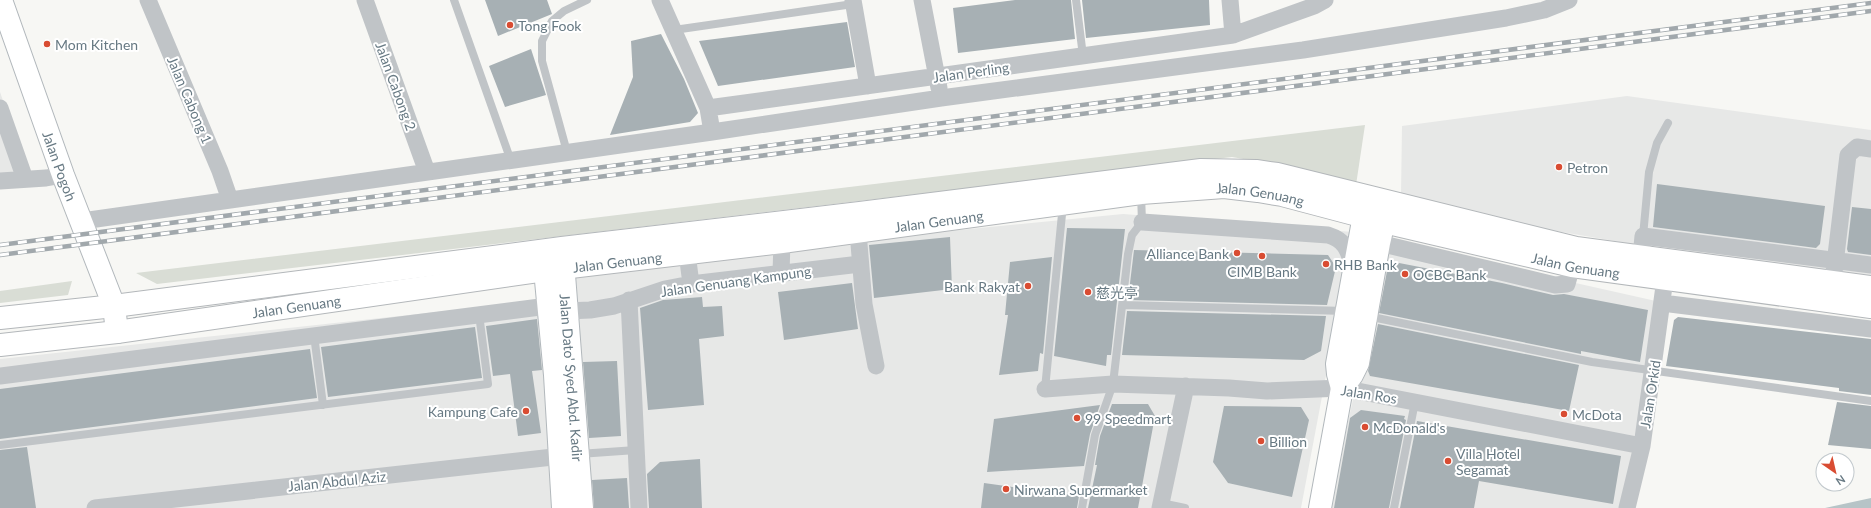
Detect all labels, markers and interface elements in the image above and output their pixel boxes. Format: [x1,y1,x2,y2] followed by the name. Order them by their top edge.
[518,17,582,34] place label: Tong Fook
[505,20,515,30] marker: Tong Fook
[55,36,138,53] place label: Mom Kitchen
[42,39,52,49] marker: Mom Kitchen
[372,39,420,133] street label: Jalan Cabong 2
[164,54,216,146] street label: Jalan Cabong 1
[932,58,1010,86] street label: Jalan Perling
[40,129,81,203] street label: Jalan Pogoh
[1567,159,1608,176] place label: Petron
[1554,162,1564,172] marker: Petron
[1215,178,1306,209] street label: Jalan Genuang
[893,206,984,235] street label: Jalan Genuang
[1146,245,1230,262] place label: Alliance Bank
[572,248,663,275] street label: Jalan Genuang
[1232,248,1242,258] marker: Alliance Bank
[1530,248,1621,281] street label: Jalan Genuang
[1257,251,1267,261] marker: CIMB Bank
[1334,256,1398,273] place label: RHB Bank
[1321,259,1331,269] marker: RHB Bank
[660,262,812,300] street label: Jalan Genuang Kampung
[1227,263,1298,280] place label: CIMB Bank
[1413,266,1487,283] place label: OCBC Bank
[1400,269,1410,279] marker: OCBC Bank
[944,278,1020,295] place label: Bank Rakyat
[1023,281,1033,291] marker: Bank Rakyat
[1096,284,1138,301] place label: 慈光亭
[1083,287,1093,297] marker: 慈光亭
[251,291,342,321] street label: Jalan Genuang
[557,293,587,462] street label: Jalan Dato' Syed Abd. Kadir
[1636,359,1664,429] street label: Jalan Orkid
[1340,381,1398,407] street label: Jalan Ros
[428,403,518,420] place label: Kampung Cafe
[521,406,531,416] marker: Kampung Cafe
[1572,406,1622,423] place label: McDota
[1559,409,1569,419] marker: McDota
[1085,410,1171,427] place label: 99 Speedmart
[1072,413,1082,423] marker: 99 Speedmart
[1373,419,1446,436] place label: McDonald's
[1360,422,1370,432] marker: McDonald's
[1269,433,1307,450] place label: Billion
[1256,436,1266,446] marker: Billion
[1456,445,1520,478] place label: Villa Hotel Segamat
[1815,452,1855,492] north arrow
[1443,456,1453,466] marker: Villa Hotel Segamat
[287,467,387,495] street label: Jalan Abdul Aziz
[1834,473,1848,488] text: N
[1014,481,1148,498] place label: Nirwana Supermarket
[1001,484,1011,494] marker: Nirwana Supermarket

